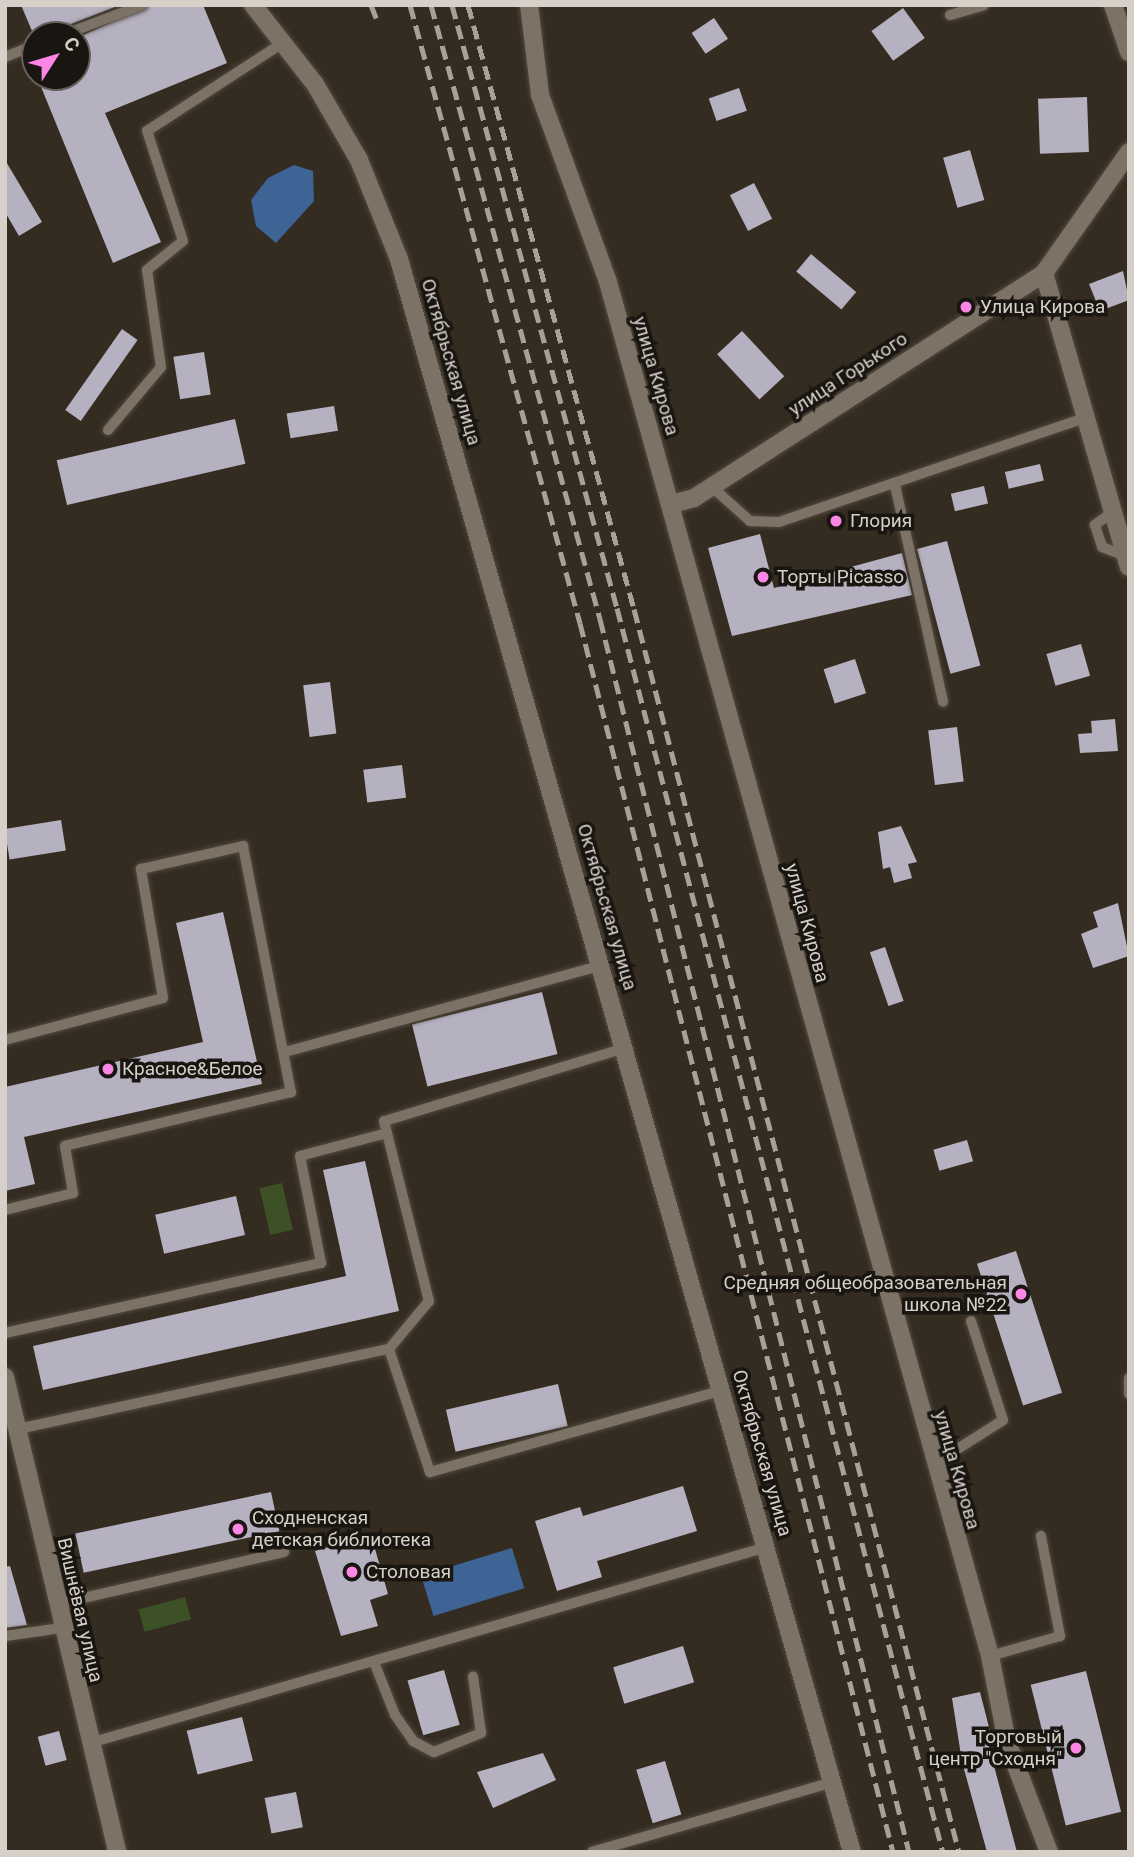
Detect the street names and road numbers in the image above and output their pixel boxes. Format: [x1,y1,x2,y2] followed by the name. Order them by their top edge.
[416,276,486,448] street label: Октябрьская улица
[628,314,684,438] street label: улица Кирова
[784,327,912,421] street label: улица Горького
[572,821,642,993] street label: Октябрьская улица
[780,861,834,985] street label: улица Кирова
[727,1367,797,1539] street label: Октябрьская улица
[929,1408,985,1532] street label: улица Кирова
[52,1535,108,1685] street label: Вишнёвая улица

